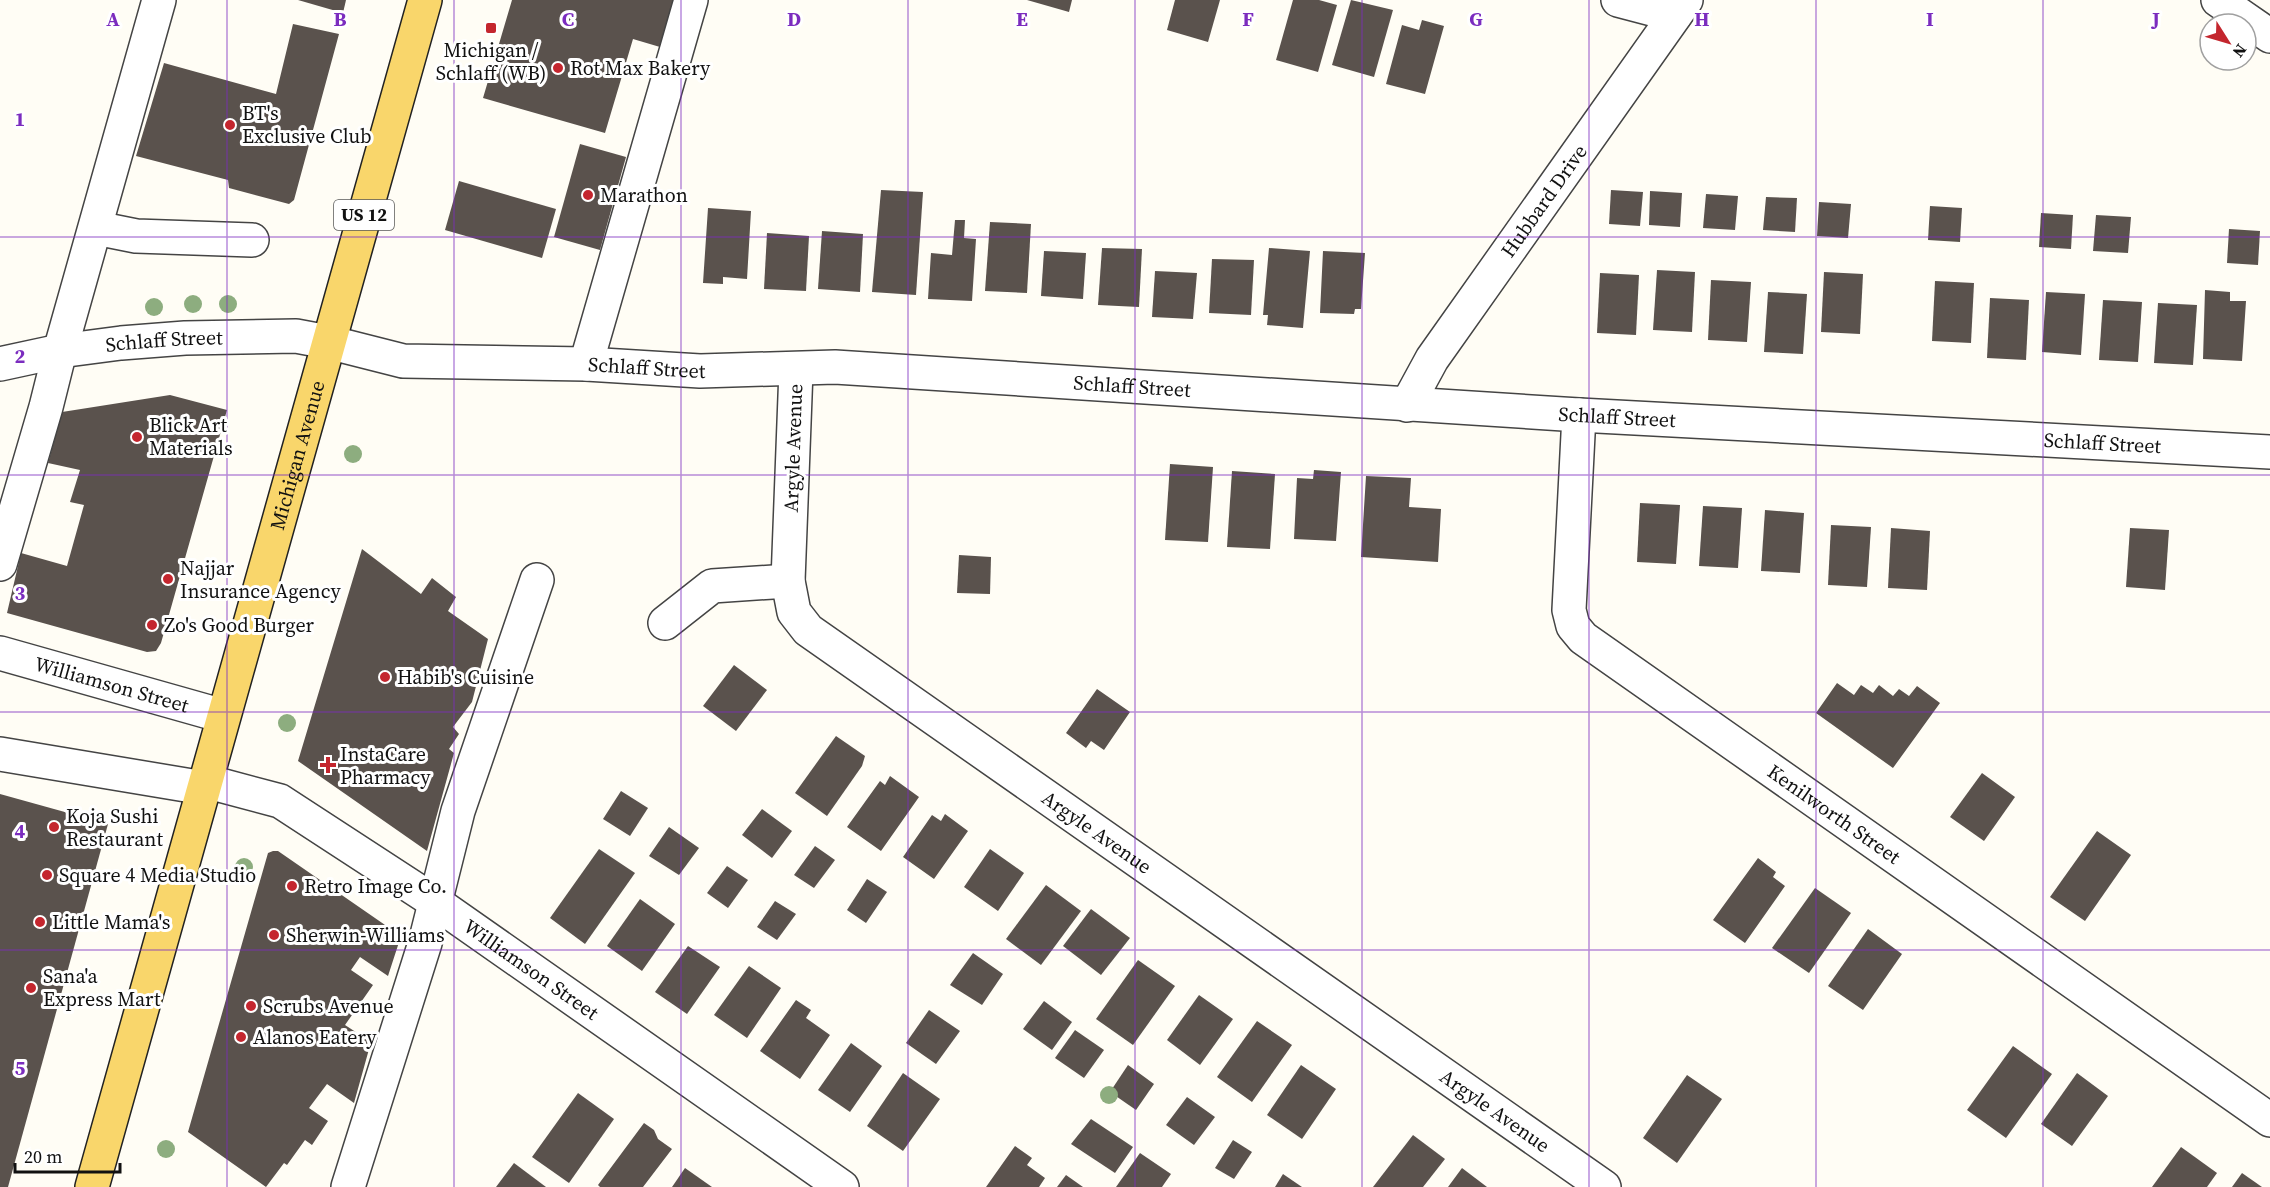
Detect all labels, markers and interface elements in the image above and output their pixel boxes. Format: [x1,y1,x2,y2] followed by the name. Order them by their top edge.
[106,5,120,33] text: A
[333,5,347,33] text: B
[562,5,574,33] text: C
[787,5,801,33] text: D
[1016,5,1028,33] text: E
[1242,5,1254,33] text: F
[1469,5,1483,33] text: G
[1694,5,1710,33] text: H
[1926,5,1934,33] text: I
[2150,5,2160,33] text: J
[2198,12,2258,72] north arrow
[484,21,498,35] marker: Michigan / Schlaff (WB)
[436,36,546,87] place label: Michigan / Schlaff (WB)
[2227,40,2252,63] text: N
[570,54,711,82] place label: Rot Max Bakery
[551,61,565,75] marker: Rot Max Bakery
[242,99,372,150] place label: BT's Exclusive Club
[15,105,25,133] text: 1
[223,118,237,132] marker: BT's Exclusive Club
[1494,139,1594,263] street label: Hubbard Drive
[600,181,688,209] place label: Marathon
[581,188,595,202] marker: Marathon
[334,200,394,230] road number: US 12
[104,323,223,359] street label: Schlaff Street
[15,342,26,370] text: 2
[587,350,706,385] street label: Schlaff Street
[1073,368,1192,404] street label: Schlaff Street
[263,377,332,533] street label: Michigan Avenue
[777,383,809,513] street label: Argyle Avenue
[1558,400,1677,434] street label: Schlaff Street
[149,411,233,462] place label: Blick Art Materials
[2043,426,2162,460] street label: Schlaff Street
[130,430,144,444] marker: Blick Art Materials
[180,554,341,605] place label: Najjar Insurance Agency
[161,572,175,586] marker: Najjar Insurance Agency
[15,579,26,607] text: 3
[164,611,315,639] place label: Zo's Good Burger
[145,618,159,632] marker: Zo's Good Burger
[31,649,192,720] street label: Williamson Street
[397,663,534,691] place label: Habib's Cuisine
[378,670,392,684] marker: Habib's Cuisine
[340,740,431,791] place label: InstaCare Pharmacy
[321,758,335,772] marker: InstaCare Pharmacy
[1762,758,1907,871] street label: Kenilworth Street
[1036,784,1157,880] street label: Argyle Avenue
[66,802,163,853] place label: Koja Sushi Restaurant
[15,817,26,845] text: 4
[47,820,61,834] marker: Koja Sushi Restaurant
[59,861,256,889] place label: Square 4 Media Studio
[40,868,54,882] marker: Square 4 Media Studio
[304,872,447,900] place label: Retro Image Co.
[285,879,299,893] marker: Retro Image Co.
[52,908,170,936] place label: Little Mama's
[458,912,605,1027] street label: Williamson Street
[33,915,47,929] marker: Little Mama's
[286,921,445,949] place label: Sherwin-Williams
[267,928,281,942] marker: Sherwin-Williams
[43,962,161,1013] place label: Sana'a Express Mart
[24,981,38,995] marker: Sana'a Express Mart
[263,992,394,1020] place label: Scrubs Avenue
[244,999,258,1013] marker: Scrubs Avenue
[253,1023,377,1051] place label: Alanos Eatery
[234,1030,248,1044] marker: Alanos Eatery
[15,1054,26,1082] text: 5
[1434,1062,1556,1159] street label: Argyle Avenue
[15,1136,120,1174] scale bar
[24,1144,62,1169] text: 20 m

